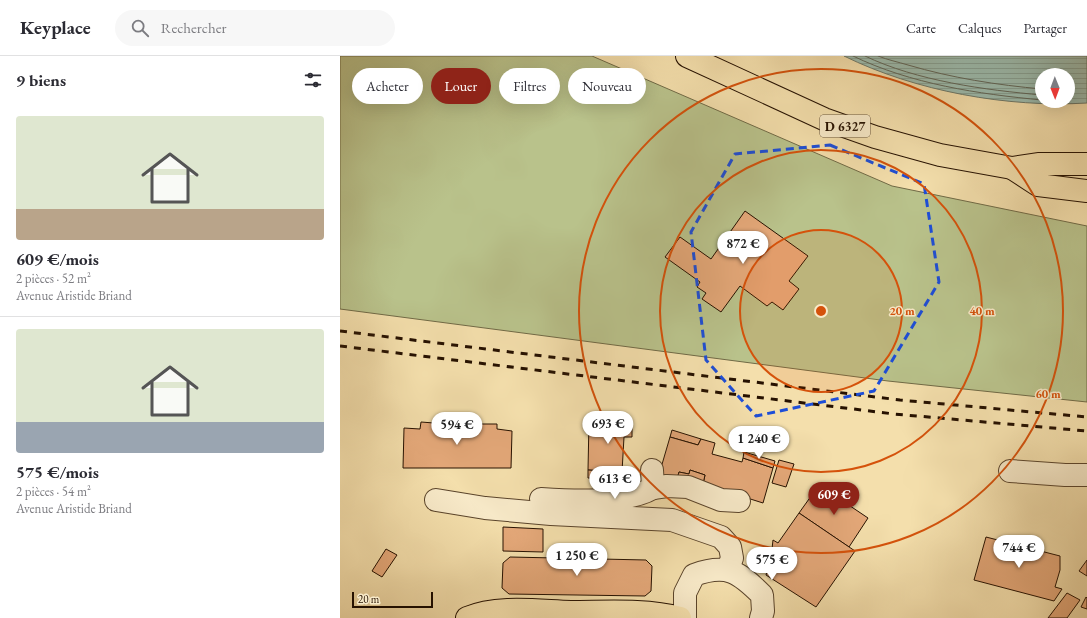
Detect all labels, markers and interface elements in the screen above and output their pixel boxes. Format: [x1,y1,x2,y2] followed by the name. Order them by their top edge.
[115,10,395,46] search box
[20,15,91,40] text: Keyplace
[129,17,151,39] icon: search
[161,18,227,37] text: Rechercher
[906,19,936,37] text: Carte
[958,19,1002,37] text: Calques
[1024,19,1067,37] text: Partager
[352,68,423,104] chip: Acheter
[431,68,491,104] chip: Louer
[499,68,560,104] chip: Filtres
[568,68,646,104] chip: Nouveau
[1035,68,1075,108] north arrow
[1035,68,1075,108] map controls
[16,69,66,91] text: 9 biens
[302,69,324,91] icon: filters
[820,115,870,137] road number: D 6327
[134,142,206,214] icon: home
[715,231,771,265] pin: 872 €
[726,235,760,252] text: 872 €
[16,248,99,270] text: 609 €/mois
[16,270,91,287] text: 2 pièces · 52 m²
[16,287,132,304] text: Avenue Aristide Briand
[889,303,915,319] text: 20 m
[969,303,995,319] text: 40 m
[814,304,828,318] centre of rings
[134,355,206,427] icon: home
[1035,386,1061,402] text: 60 m
[580,411,636,445] pin: 693 €
[429,412,485,446] pin: 594 €
[591,415,625,432] text: 693 €
[440,416,474,433] text: 594 €
[722,426,796,460] pin: 1 240 €
[737,430,781,447] text: 1 240 €
[16,461,99,483] text: 575 €/mois
[587,466,643,500] pin: 613 €
[598,470,632,487] text: 613 €
[806,482,862,516] pin: 609 €
[16,483,91,500] text: 2 pièces · 54 m²
[817,486,851,503] text: 609 €
[16,500,132,517] text: Avenue Aristide Briand
[991,535,1047,569] pin: 744 €
[1002,539,1036,556] text: 744 €
[540,543,614,577] pin: 1 250 €
[555,547,599,564] text: 1 250 €
[744,547,800,581] pin: 575 €
[755,551,789,568] text: 575 €
[352,590,433,609] scale bar
[358,592,379,606] text: 20 m

